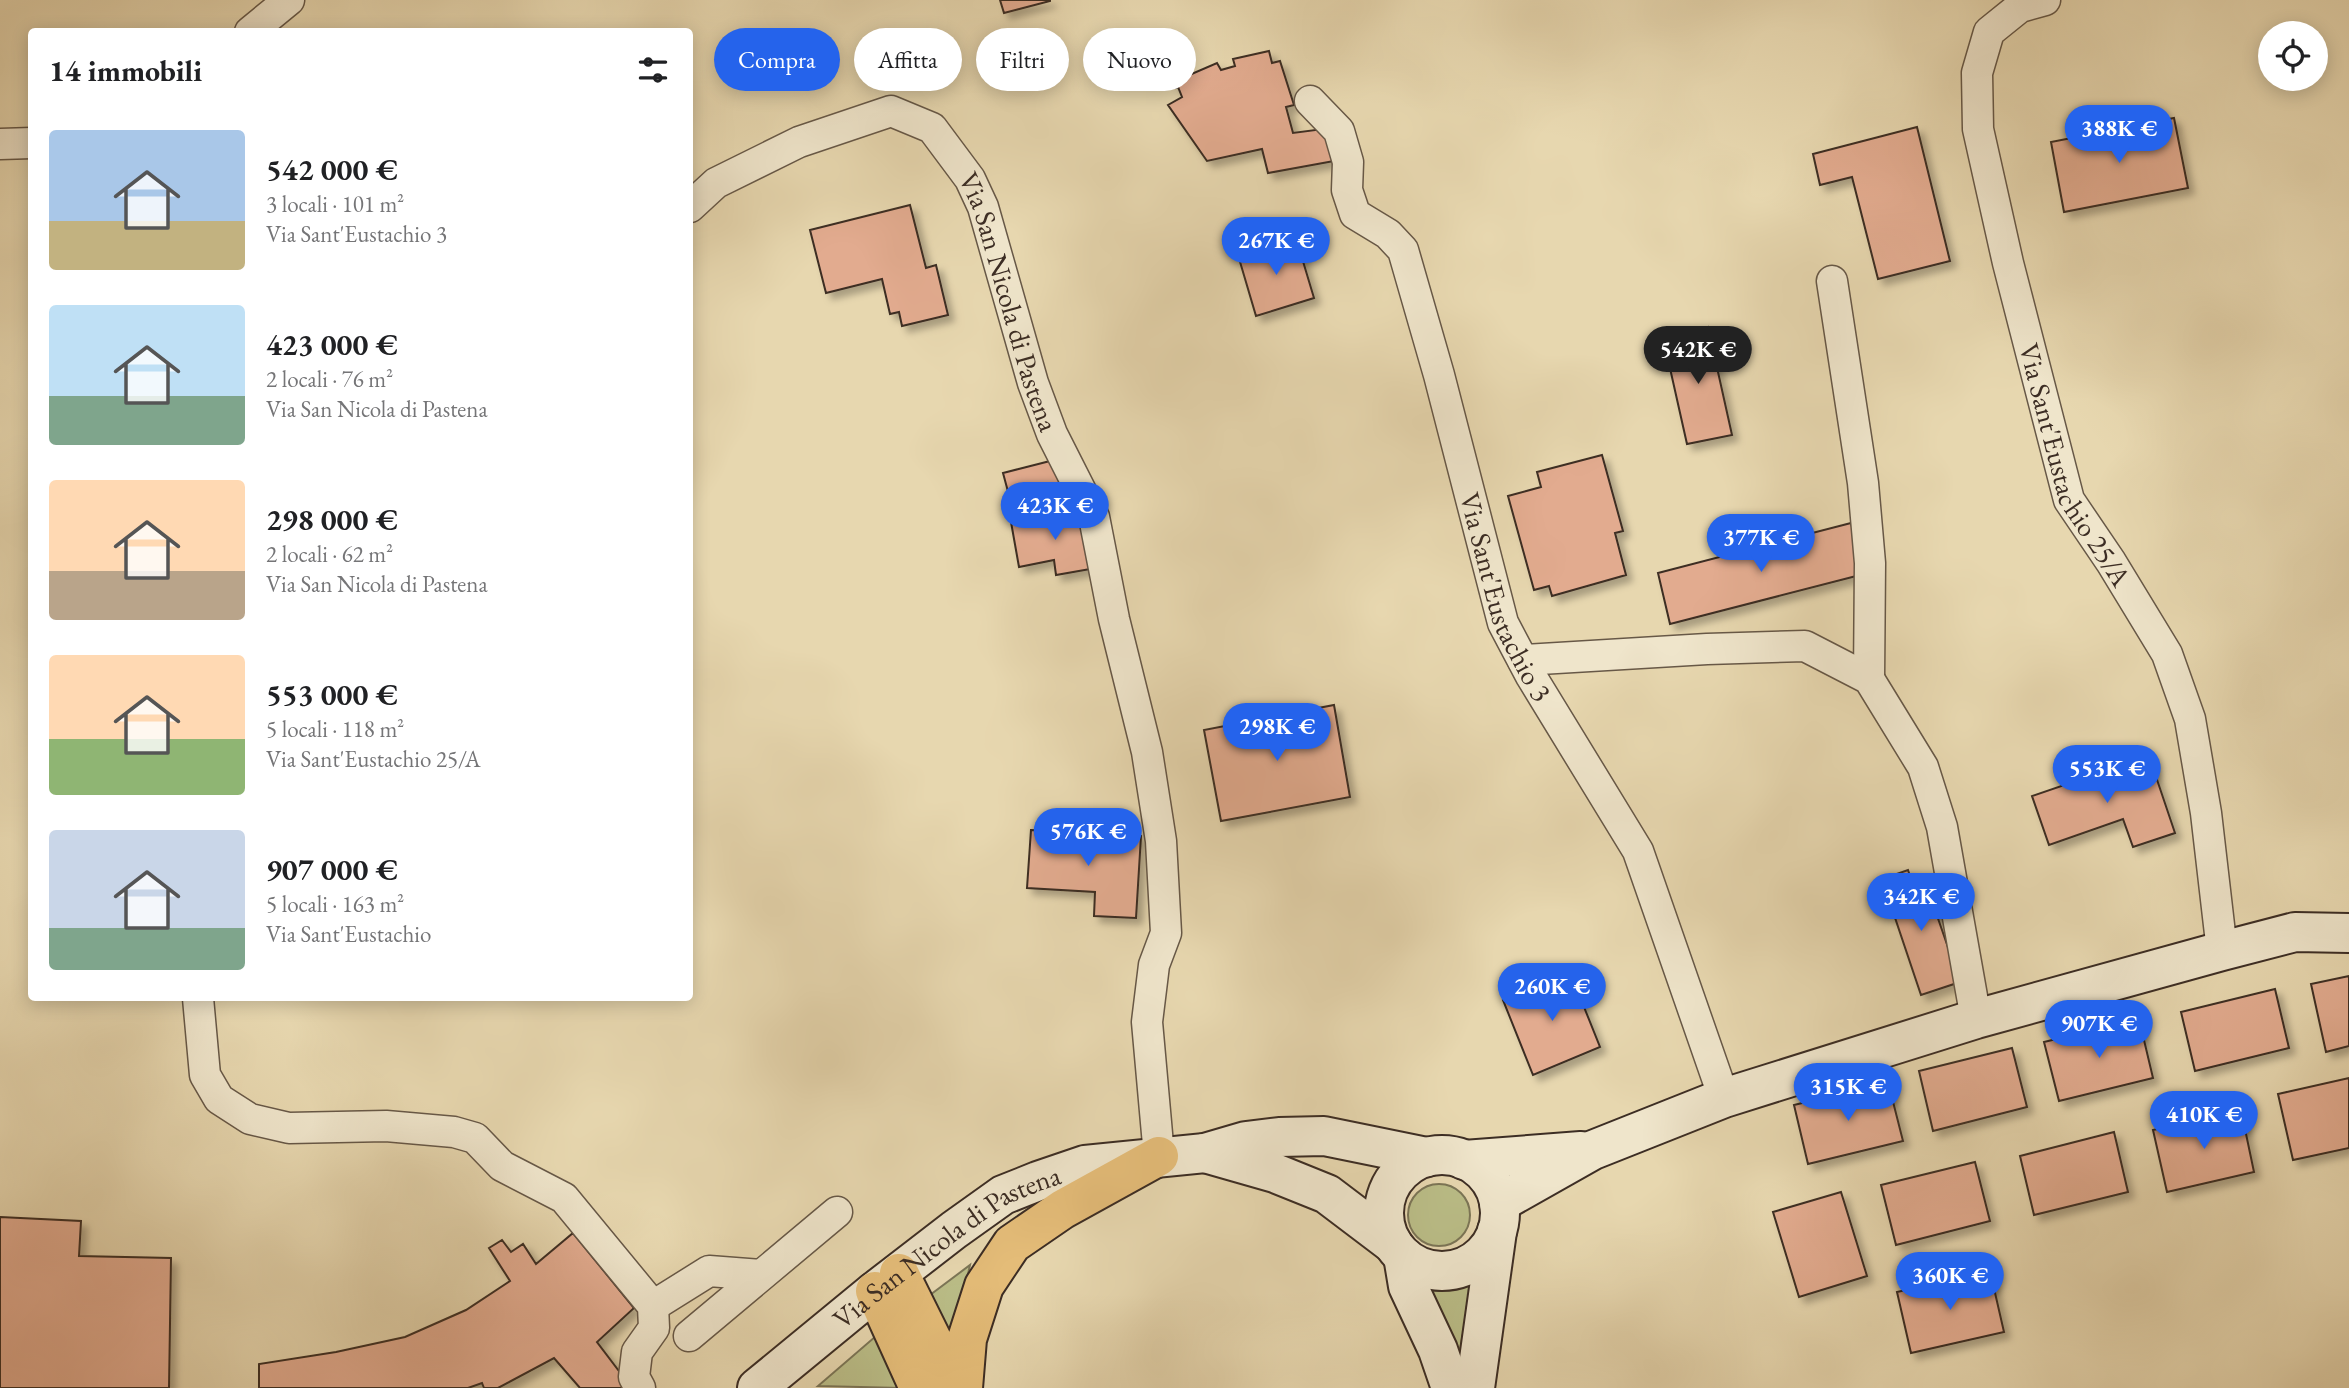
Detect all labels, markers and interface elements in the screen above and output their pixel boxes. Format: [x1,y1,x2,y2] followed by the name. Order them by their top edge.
[2258,21,2328,91] map controls
[2258,21,2328,91] button: locate
[714,28,840,91] chip: Compra
[854,28,962,91] chip: Affitta
[976,28,1069,91] chip: Filtri
[1083,28,1196,91] chip: Nuovo
[49,51,202,90] text: 14 immobili
[634,51,672,89] icon: filters
[2062,106,2176,165] pin: 388K €
[2081,113,2157,143] text: 388K €
[266,150,398,189] text: 542 000 €
[105,158,189,242] icon: home
[951,166,1068,437] street label: Via San Nicola di Pastena
[266,189,404,219] text: 3 locali · 101 m²
[1219,218,1333,277] pin: 267K €
[266,219,447,249] text: Via Sant'Eustachio 3
[1238,225,1314,255] text: 267K €
[266,325,398,364] text: 423 000 €
[1641,326,1755,386] pin: 542K €
[105,333,189,417] icon: home
[1660,334,1736,364] text: 542K €
[2011,339,2140,594] street label: Via Sant'Eustachio 25/A
[266,364,393,394] text: 2 locali · 76 m²
[266,394,488,424] text: Via San Nicola di Pastena
[998,482,1112,542] pin: 423K €
[1452,488,1560,708] street label: Via Sant'Eustachio 3
[1017,490,1093,520] text: 423K €
[266,500,398,539] text: 298 000 €
[105,508,189,592] icon: home
[1704,514,1818,574] pin: 377K €
[1723,522,1799,552] text: 377K €
[266,539,393,569] text: 2 locali · 62 m²
[266,569,488,599] text: Via San Nicola di Pastena
[266,675,398,714] text: 553 000 €
[105,683,189,767] icon: home
[1220,704,1334,763] pin: 298K €
[1239,711,1315,741] text: 298K €
[266,714,404,744] text: 5 locali · 118 m²
[266,744,481,774] text: Via Sant'Eustachio 25/A
[2050,746,2164,805] pin: 553K €
[2069,753,2145,783] text: 553K €
[1031,808,1145,868] pin: 576K €
[1050,816,1126,846] text: 576K €
[266,850,398,889] text: 907 000 €
[105,858,189,942] icon: home
[1864,874,1978,933] pin: 342K €
[1883,881,1959,911] text: 342K €
[266,889,404,919] text: 5 locali · 163 m²
[266,919,431,949] text: Via Sant'Eustachio
[1495,964,1609,1023] pin: 260K €
[1514,971,1590,1001] text: 260K €
[2042,1000,2156,1060] pin: 907K €
[2061,1008,2137,1038] text: 907K €
[1791,1064,1905,1123] pin: 315K €
[1810,1071,1886,1101] text: 315K €
[2147,1092,2261,1151] pin: 410K €
[2166,1099,2242,1129] text: 410K €
[825,1156,1066,1337] street label: Via San Nicola di Pastena
[1893,1252,2007,1312] pin: 360K €
[1912,1260,1988,1290] text: 360K €

